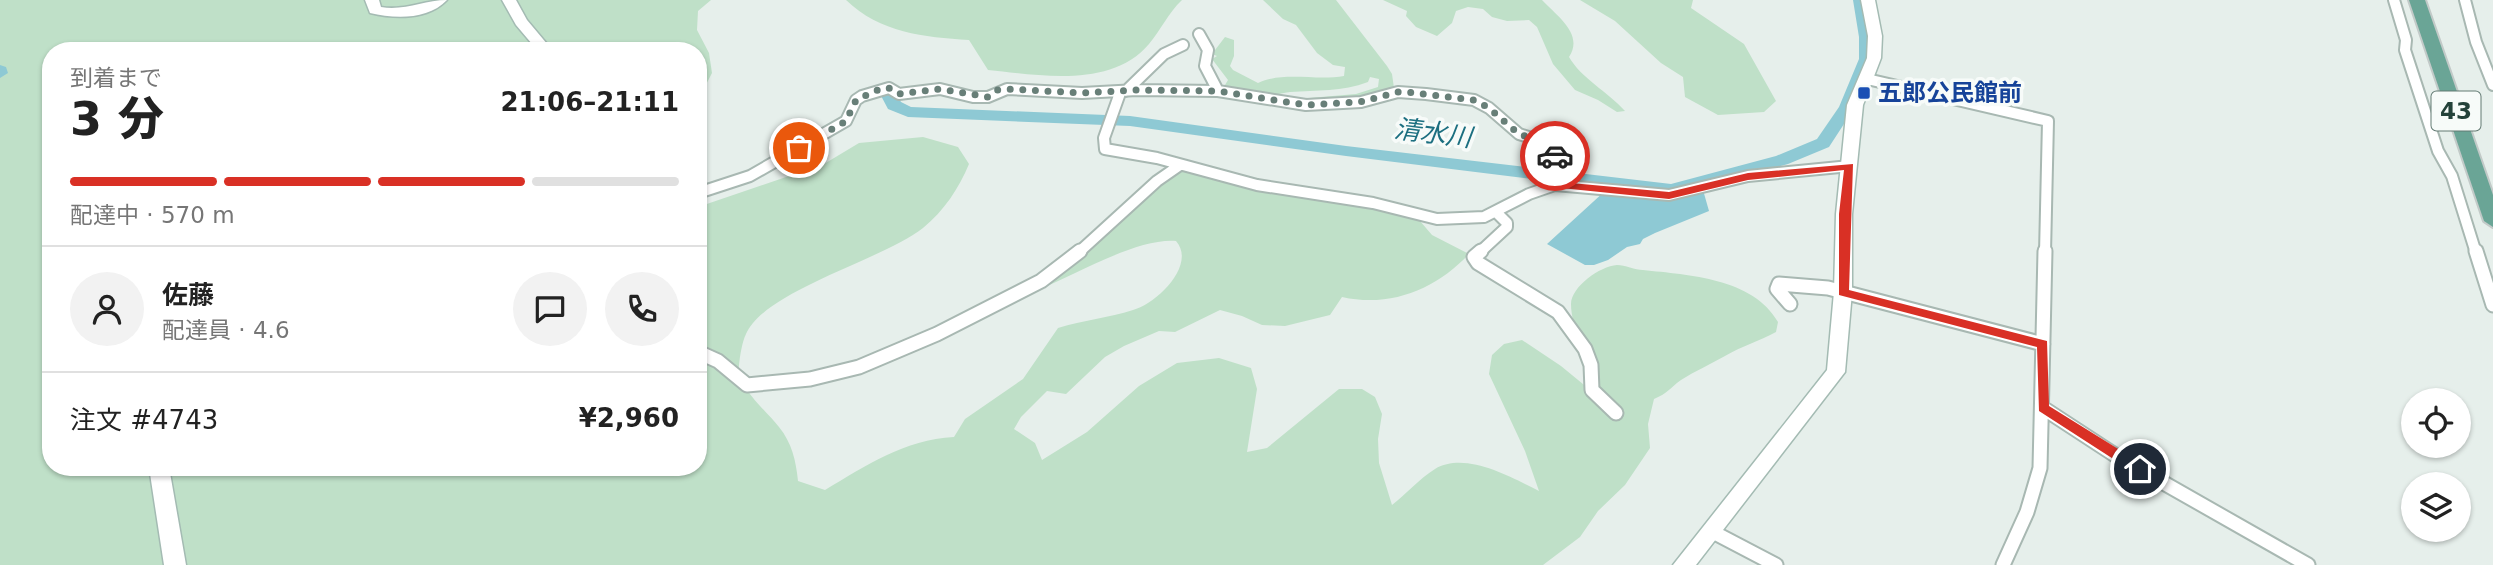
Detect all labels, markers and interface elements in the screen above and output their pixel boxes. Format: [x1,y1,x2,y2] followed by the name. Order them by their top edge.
[70,65,162,91] text: 到着まで
[1878,79,2022,107] place label: 五郎公民館前
[1856,85,1872,101] marker: 五郎公民館前
[500,87,679,117] text: 21:06–21:11
[70,92,164,146] text: 3 分
[2432,92,2480,130] road number: 43
[1392,113,1477,153] water label: 清水川
[769,118,829,178] pin
[1520,121,1590,191] courier
[780,129,818,167] icon: bag
[1536,137,1574,175] icon: car
[70,202,235,228] text: 配達中 · 570 m
[70,272,144,346] button: person
[513,272,587,346] button: chat
[605,272,679,346] button: phone
[162,280,214,310] text: 佐藤
[162,317,290,343] text: 配達員 · 4.6
[2401,388,2471,542] map controls
[2401,388,2471,458] button: locate
[579,403,679,433] text: ¥2,960
[70,405,218,435] text: 注文 #4743
[2110,439,2170,499] pin
[2121,450,2159,488] icon: home
[2401,472,2471,542] button: layers

